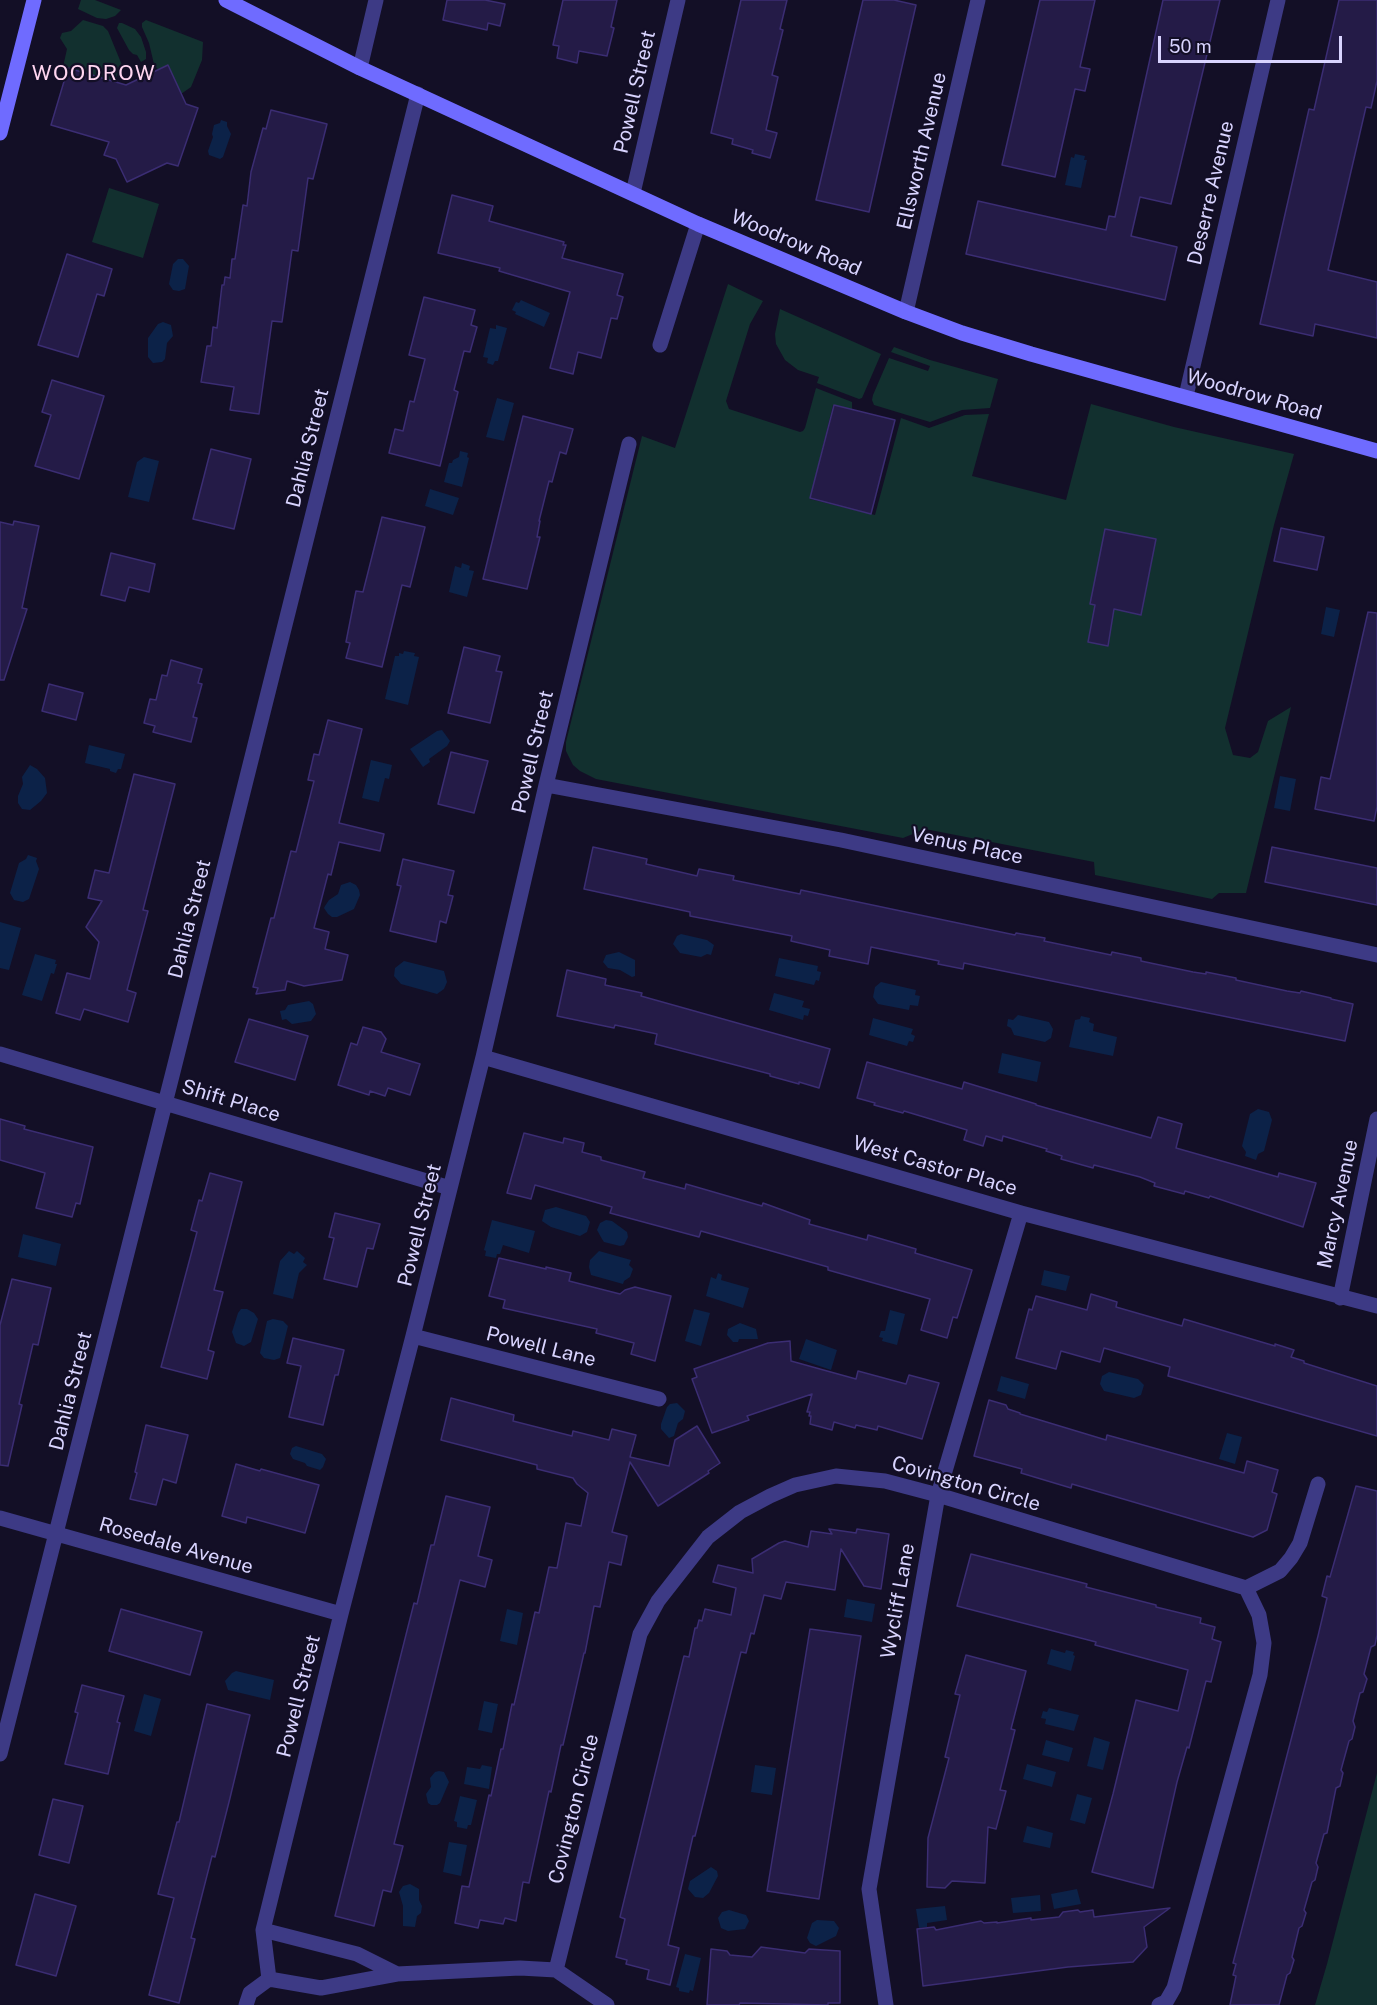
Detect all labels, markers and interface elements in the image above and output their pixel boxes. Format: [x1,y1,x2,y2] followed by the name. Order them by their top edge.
[1161,24,1346,62] scale bar
[609,28,661,156] street label: Powell Street
[1169,36,1212,57] text: 50 m
[32,61,156,87] district label: WOODROW
[892,70,952,232] street label: Ellsworth Avenue
[1183,119,1239,267] street label: Deserre Avenue
[727,205,865,281] street label: Woodrow Road
[1184,364,1324,426] street label: Woodrow Road
[282,386,334,510] street label: Dahlia Street
[507,688,559,816] street label: Powell Street
[909,822,1025,870] street label: Venus Place
[164,857,216,981] street label: Dahlia Street
[179,1075,283,1127] street label: Shift Place
[850,1131,1020,1201] street label: West Castor Place
[1313,1137,1363,1271] street label: Marcy Avenue
[393,1161,447,1289] street label: Powell Street
[484,1322,598,1372] street label: Powell Lane
[45,1329,97,1453] street label: Dahlia Street
[889,1451,1043,1517] street label: Covington Circle
[96,1513,256,1579] street label: Rosedale Avenue
[876,1542,920,1660] street label: Wycliff Lane
[272,1632,326,1760] street label: Powell Street
[544,1732,604,1886] street label: Covington Circle

